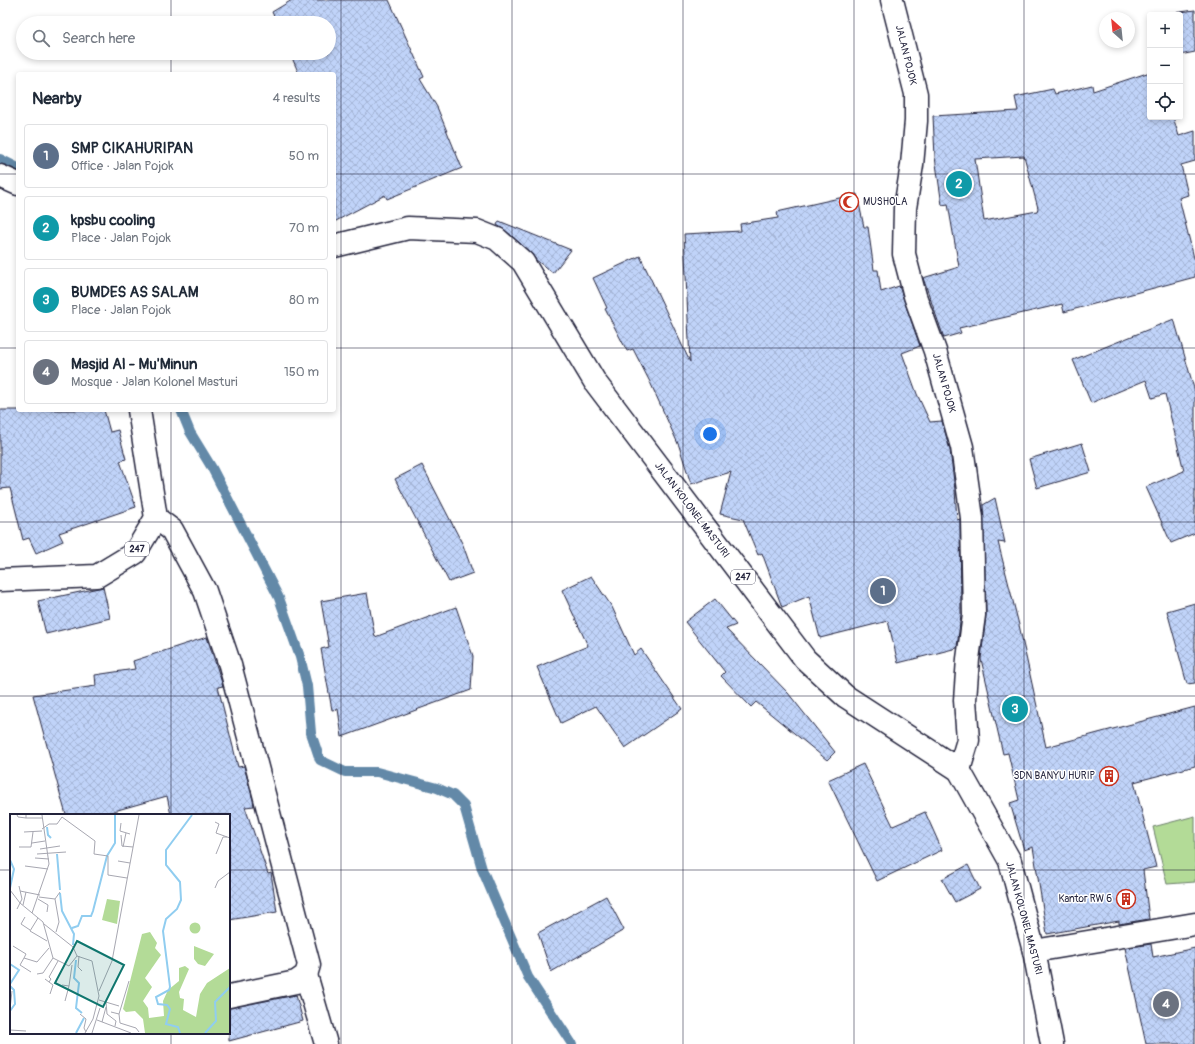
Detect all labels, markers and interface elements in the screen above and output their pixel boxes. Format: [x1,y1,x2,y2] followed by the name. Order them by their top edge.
[1099,12,1135,48] north arrow
[1147,12,1183,120] map controls
[1147,12,1183,48] button: +
[16,16,336,60] search box
[893,24,919,86] street label: JALAN POJOK
[30,27,52,49] icon: search
[62,29,135,48] text: Search here
[1147,48,1183,84] button: −
[1147,84,1183,120] button: locate
[32,88,81,109] text: Nearby
[273,90,320,106] text: 4 results
[71,139,193,158] text: SMP CIKAHURIPAN
[43,148,49,164] text: 1
[289,148,319,164] text: 50 m
[71,158,174,174] text: Office · Jalan Pojok
[946,169,972,199] pin: 2
[838,191,860,213] mosque icon: MUSHOLA
[863,196,908,208] place label: MUSHOLA
[71,211,155,230] text: kpsbu cooling
[42,220,50,236] text: 2
[289,220,319,236] text: 70 m
[71,230,171,246] text: Place · Jalan Pojok
[71,283,199,302] text: BUMDES AS SALAM
[42,292,50,308] text: 3
[289,292,319,308] text: 80 m
[71,302,171,318] text: Place · Jalan Pojok
[930,352,958,414] street label: JALAN POJOK
[71,355,198,374] text: Masjid Al - Mu'Minun
[42,364,50,380] text: 4
[284,364,319,380] text: 150 m
[71,374,238,390] text: Mosque · Jalan Kolonel Masturi
[700,424,720,444] your location
[652,460,732,560] street label: JALAN KOLONEL MASTURI
[125,542,149,556] road number: 247
[731,570,755,584] road number: 247
[870,576,896,606] pin: 1
[1002,694,1028,724] pin: 3
[1098,765,1120,787] building icon: SDN BANYU HURIP
[1013,770,1095,782] place label: SDN BANYU HURIP
[10,814,230,1034] inset map
[1003,860,1045,976] street label: JALAN KOLONEL MASTURI
[1115,888,1137,910] building icon: Kantor RW 6
[1059,893,1112,905] place label: Kantor RW 6
[1153,989,1179,1019] pin: 4

